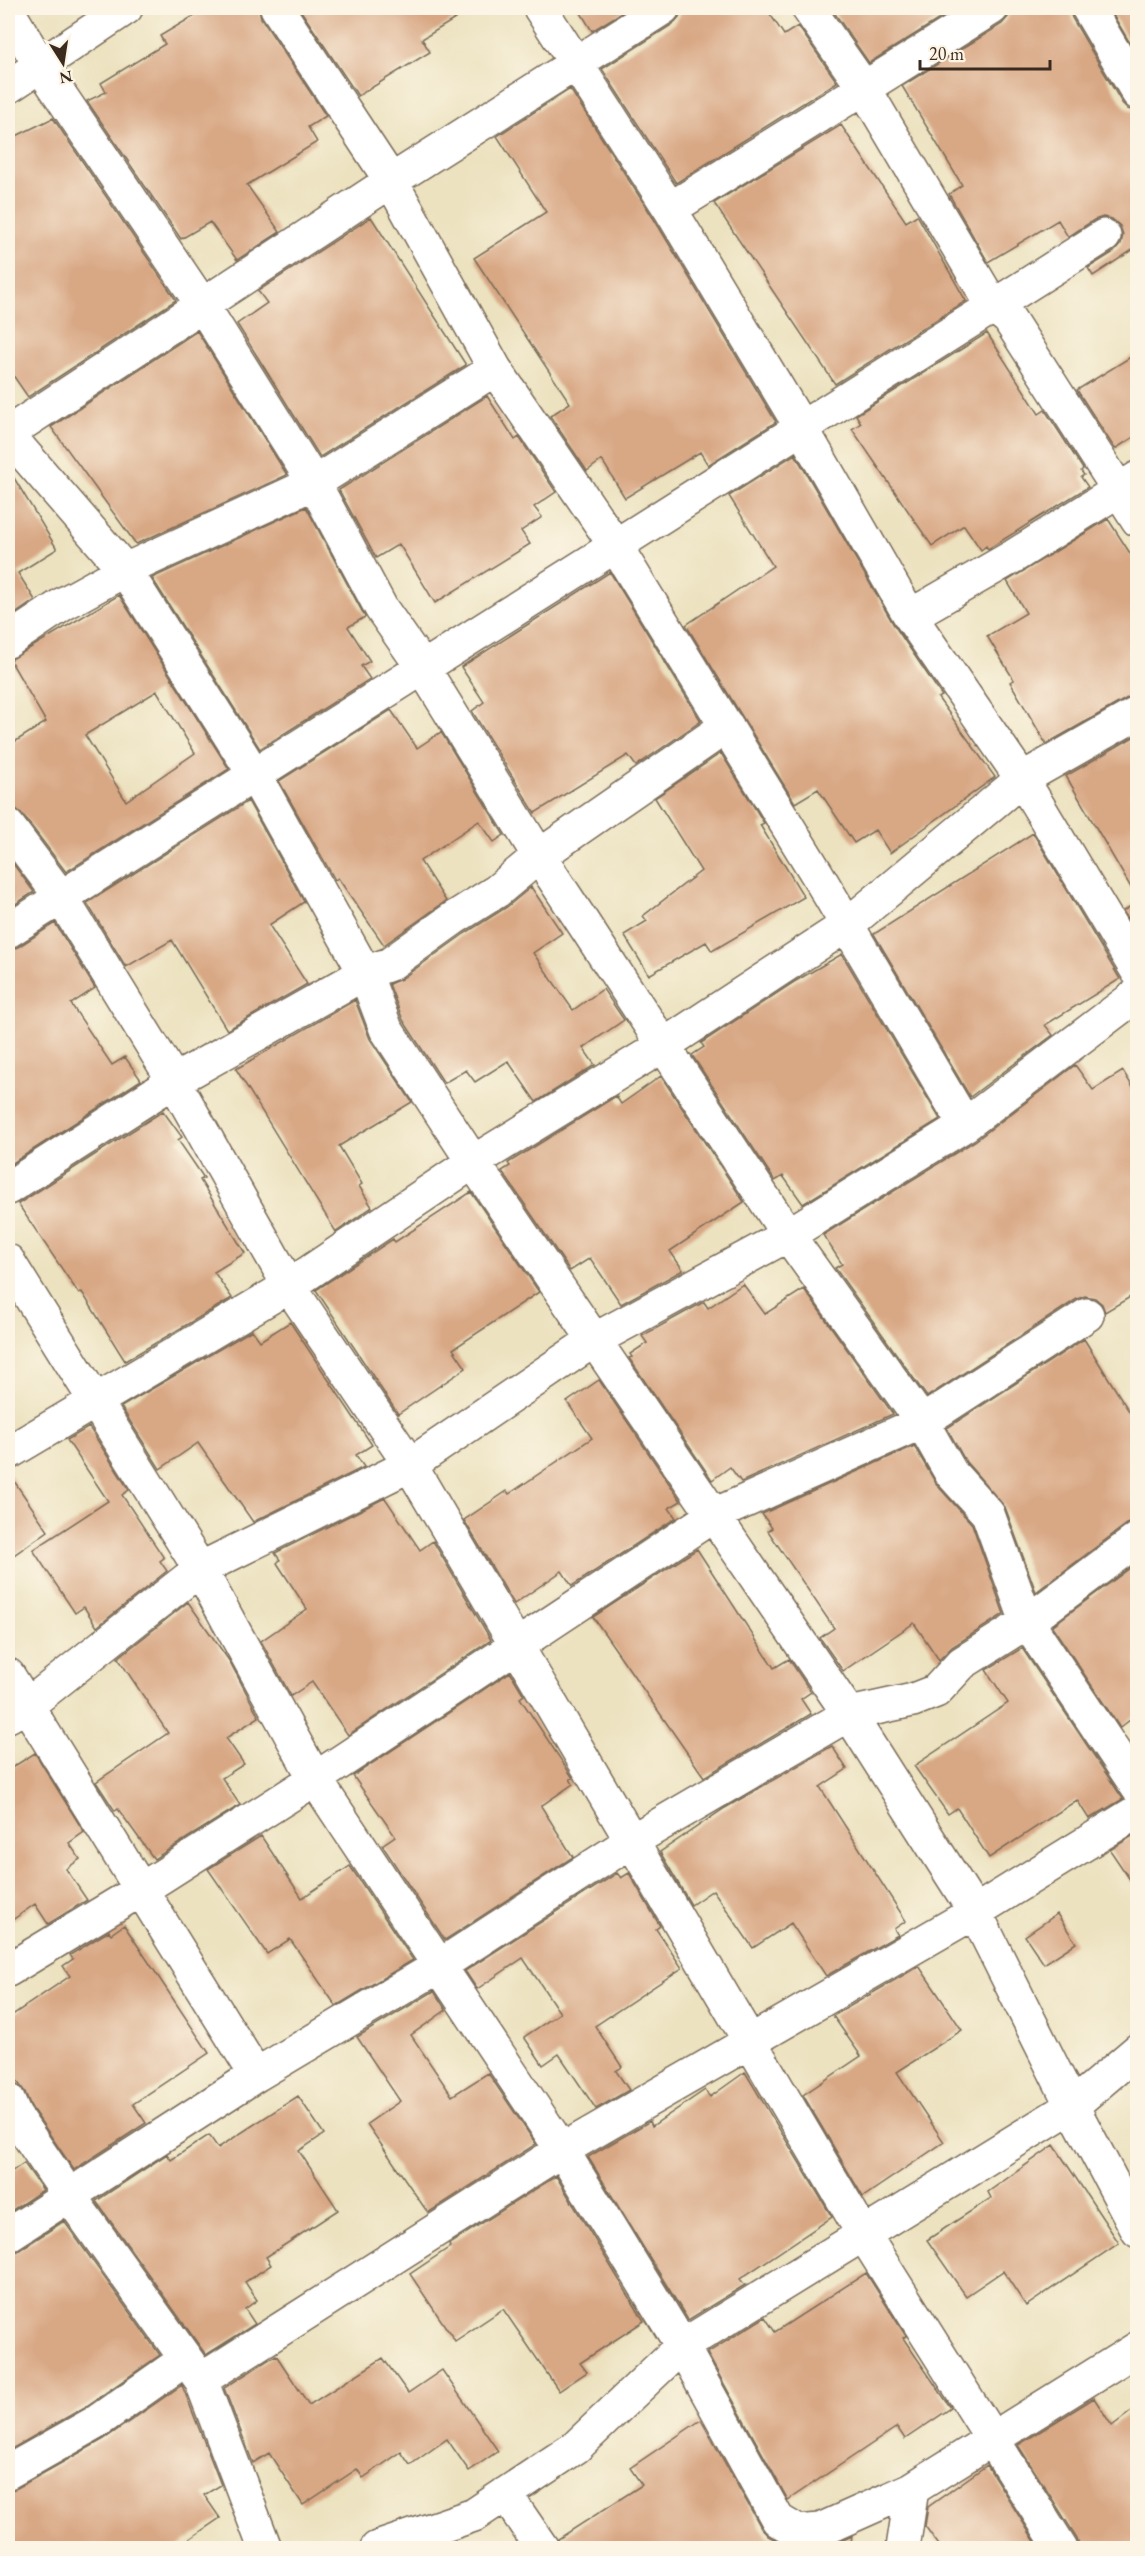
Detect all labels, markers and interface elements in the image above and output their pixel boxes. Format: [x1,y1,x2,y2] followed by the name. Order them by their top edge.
[33,33,93,93] north arrow
[920,33,1050,71] scale bar
[929,42,964,65] text: 20 m
[57,66,75,89] text: N

